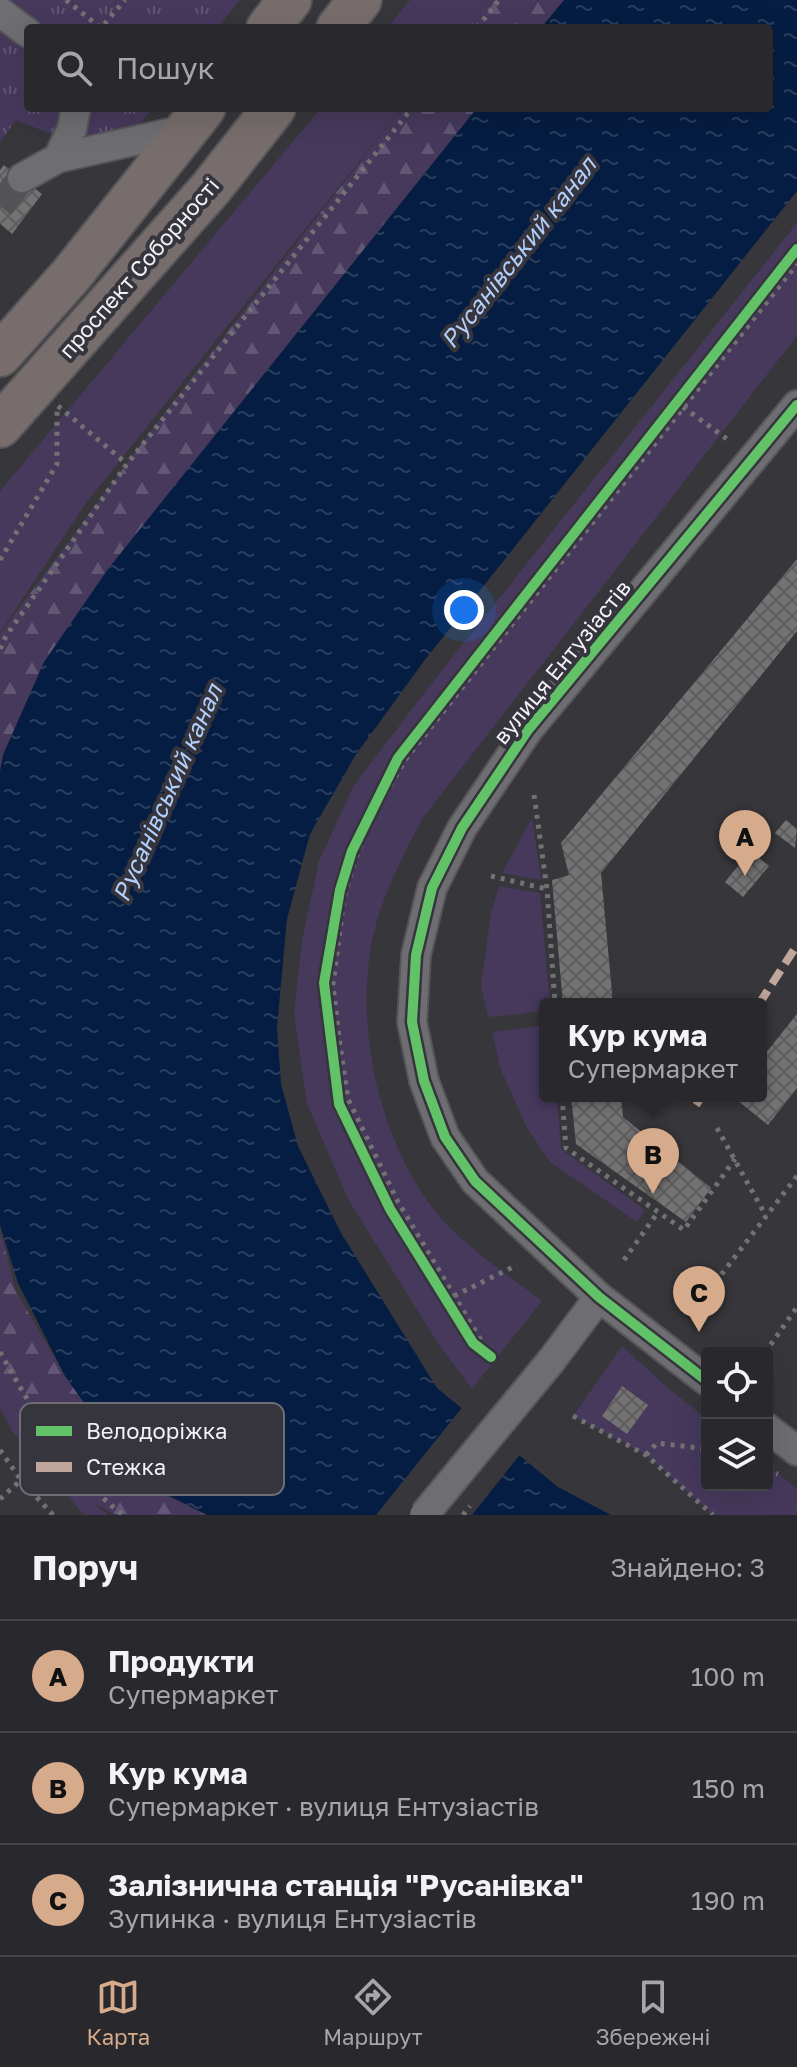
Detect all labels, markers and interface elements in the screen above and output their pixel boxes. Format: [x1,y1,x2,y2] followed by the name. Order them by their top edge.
[24,24,773,112] search box
[52,46,96,90] icon: search
[116,50,215,86] text: Пошук
[434,149,603,354] water label: Русанівський канал
[53,172,224,363] street label: проспект Соборності
[487,574,636,749] street label: вулиця Ентузіастів
[444,590,484,630] your location
[106,678,229,906] water label: Русанівський канал
[719,810,771,876] pin: A
[539,998,767,1102] popup
[568,1017,708,1053] text: Кур кума
[568,1053,738,1084] text: Супермаркет
[627,1128,679,1194] pin: B
[673,1266,725,1332] pin: C
[701,1347,773,1491] map controls
[701,1347,773,1419] button: locate
[20,1403,284,1495] legend
[86,1417,228,1444] text: Велодоріжка
[701,1419,773,1491] button: layers
[86,1453,166,1480] text: Стежка
[32,1547,138,1587] text: Поруч
[610,1552,765,1583] text: Знайдено: 3
[108,1643,254,1679] text: Продукти
[49,1661,67,1692] text: A
[691,1661,765,1692] text: 100 m
[108,1679,278,1710] text: Супермаркет
[108,1755,248,1791] text: Кур кума
[49,1773,67,1804] text: B
[692,1773,765,1804] text: 150 m
[108,1791,539,1822] text: Супермаркет · вулиця Ентузіастів
[108,1867,584,1903] text: Залізнична станція "Русанівка"
[49,1885,67,1916] text: C
[691,1885,765,1916] text: 190 m
[108,1903,476,1934] text: Зупинка · вулиця Ентузіастів
[86,1975,150,2050] tab: Карта
[323,1975,423,2050] tab: Маршрут
[595,1975,711,2050] tab: Збережені

